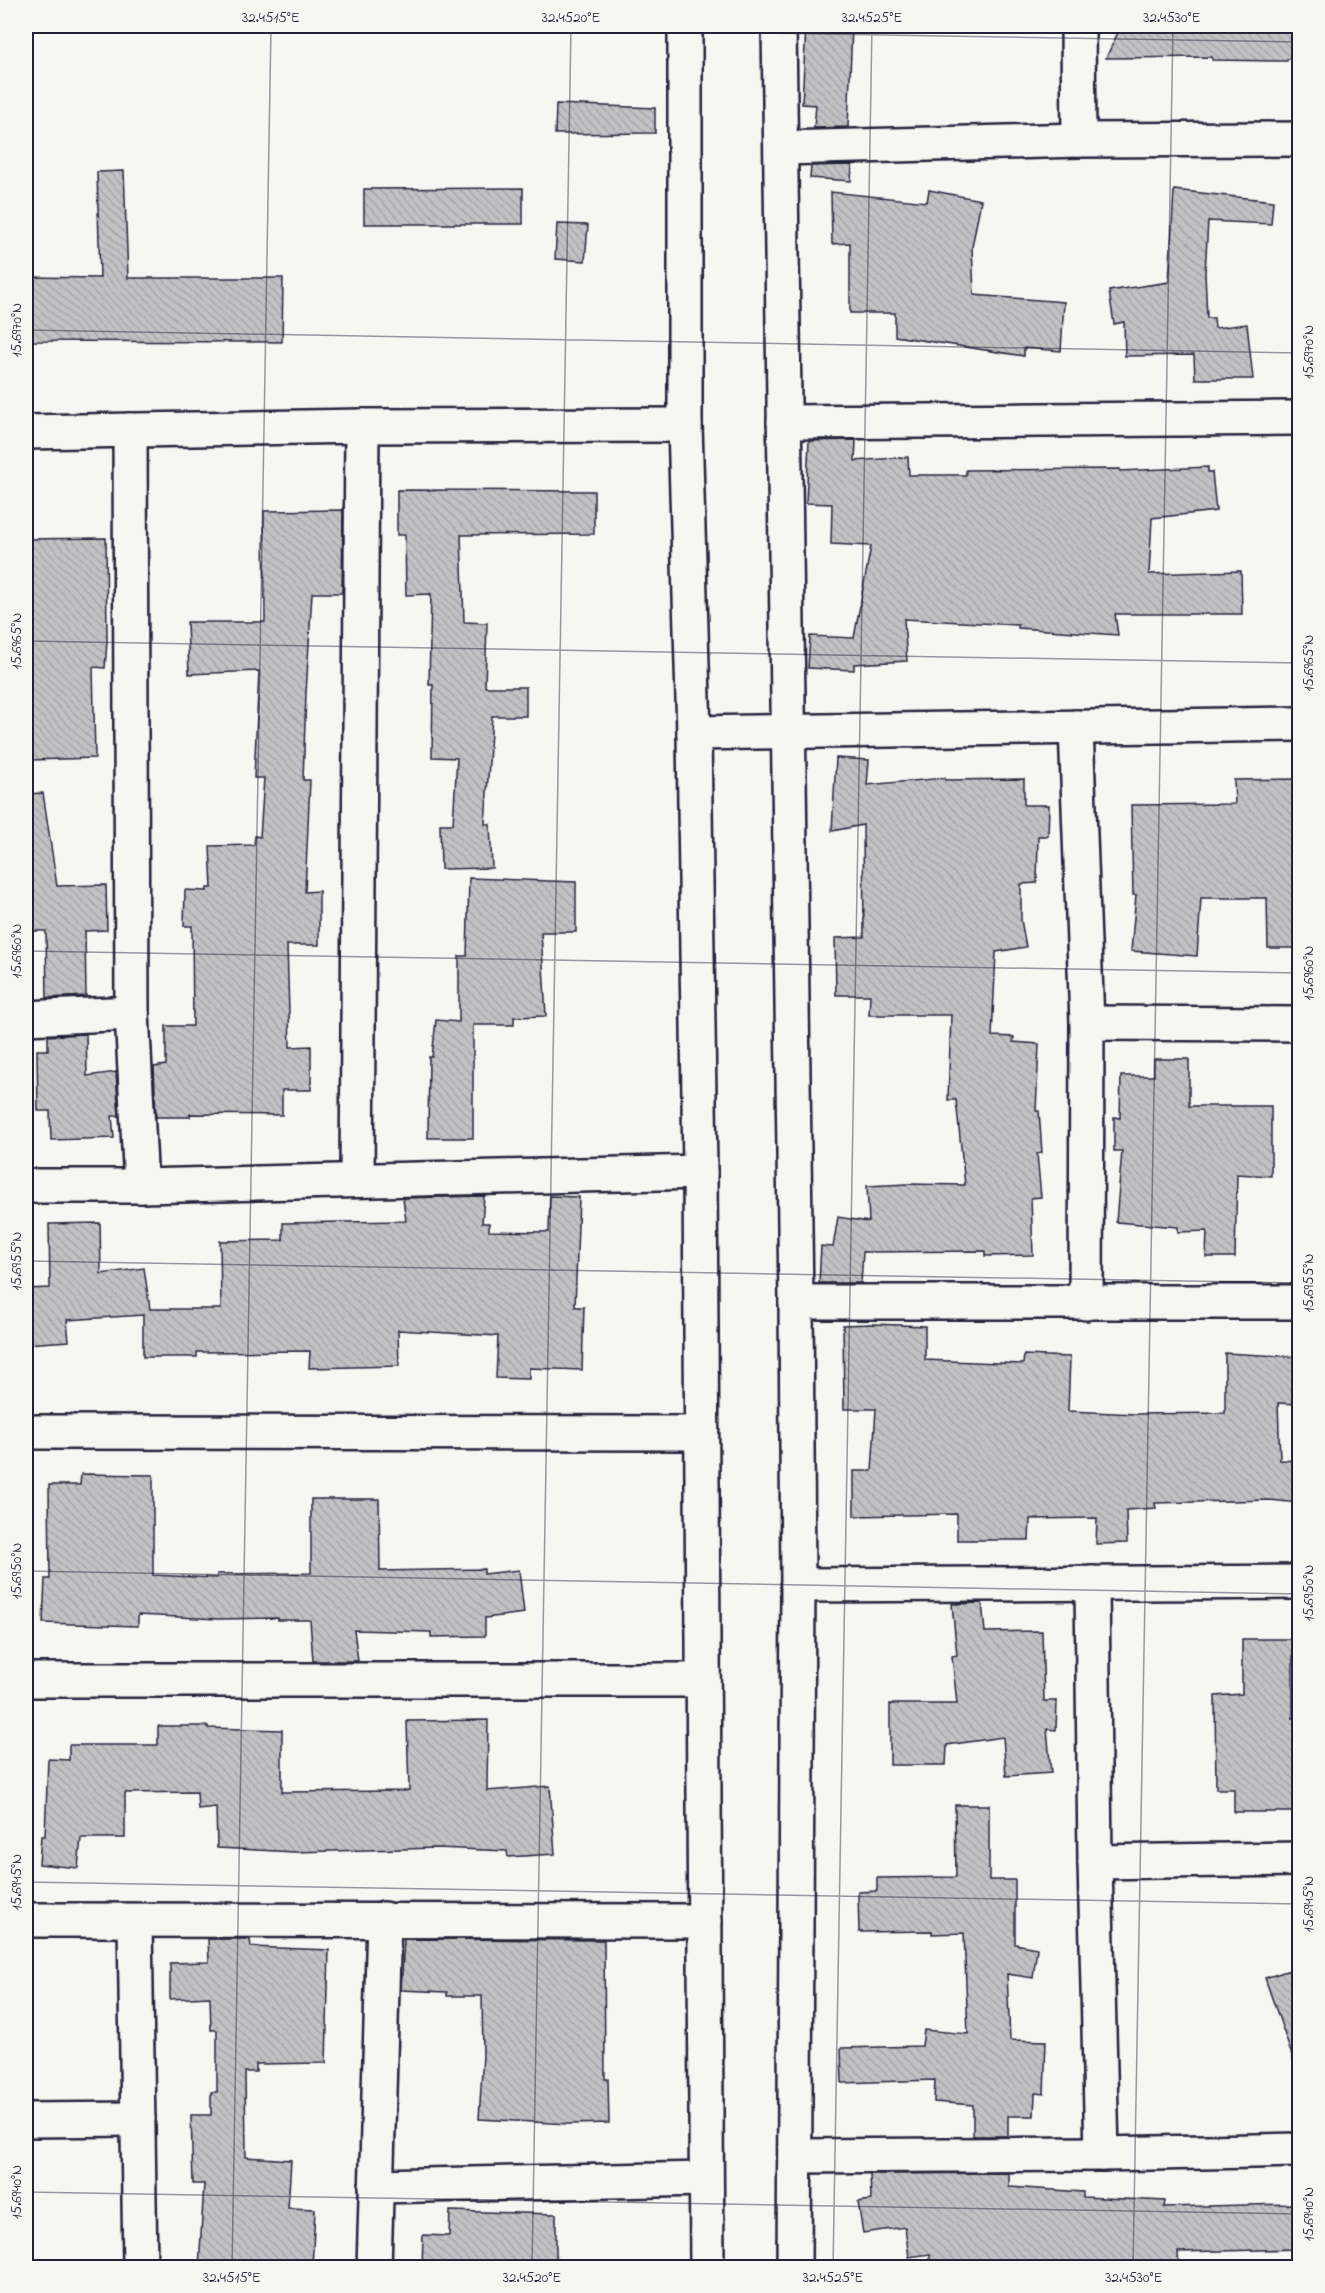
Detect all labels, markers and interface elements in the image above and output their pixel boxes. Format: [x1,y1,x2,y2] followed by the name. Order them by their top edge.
[242,7,300,29] text: 32.4515°E
[542,7,600,29] text: 32.4520°E
[842,7,902,29] text: 32.4525°E
[1143,7,1201,29] text: 32.4530°E
[6,303,28,357] text: 15.6970°N
[1298,325,1320,379] text: 15.6970°N
[6,613,28,669] text: 15.6965°N
[1298,635,1320,691] text: 15.6965°N
[6,924,28,978] text: 15.6960°N
[1298,946,1320,1000] text: 15.6960°N
[6,1232,28,1290] text: 15.6955°N
[1298,1254,1320,1312] text: 15.6955°N
[6,1543,28,1599] text: 15.6950°N
[1298,1565,1320,1621] text: 15.6950°N
[6,1854,28,1910] text: 15.6945°N
[1298,1876,1320,1932] text: 15.6945°N
[6,2165,28,2219] text: 15.6940°N
[1298,2187,1320,2241] text: 15.6940°N
[203,2267,261,2289] text: 32.4515°E
[503,2267,561,2289] text: 32.4520°E
[803,2267,863,2289] text: 32.4525°E
[1105,2267,1163,2289] text: 32.4530°E

